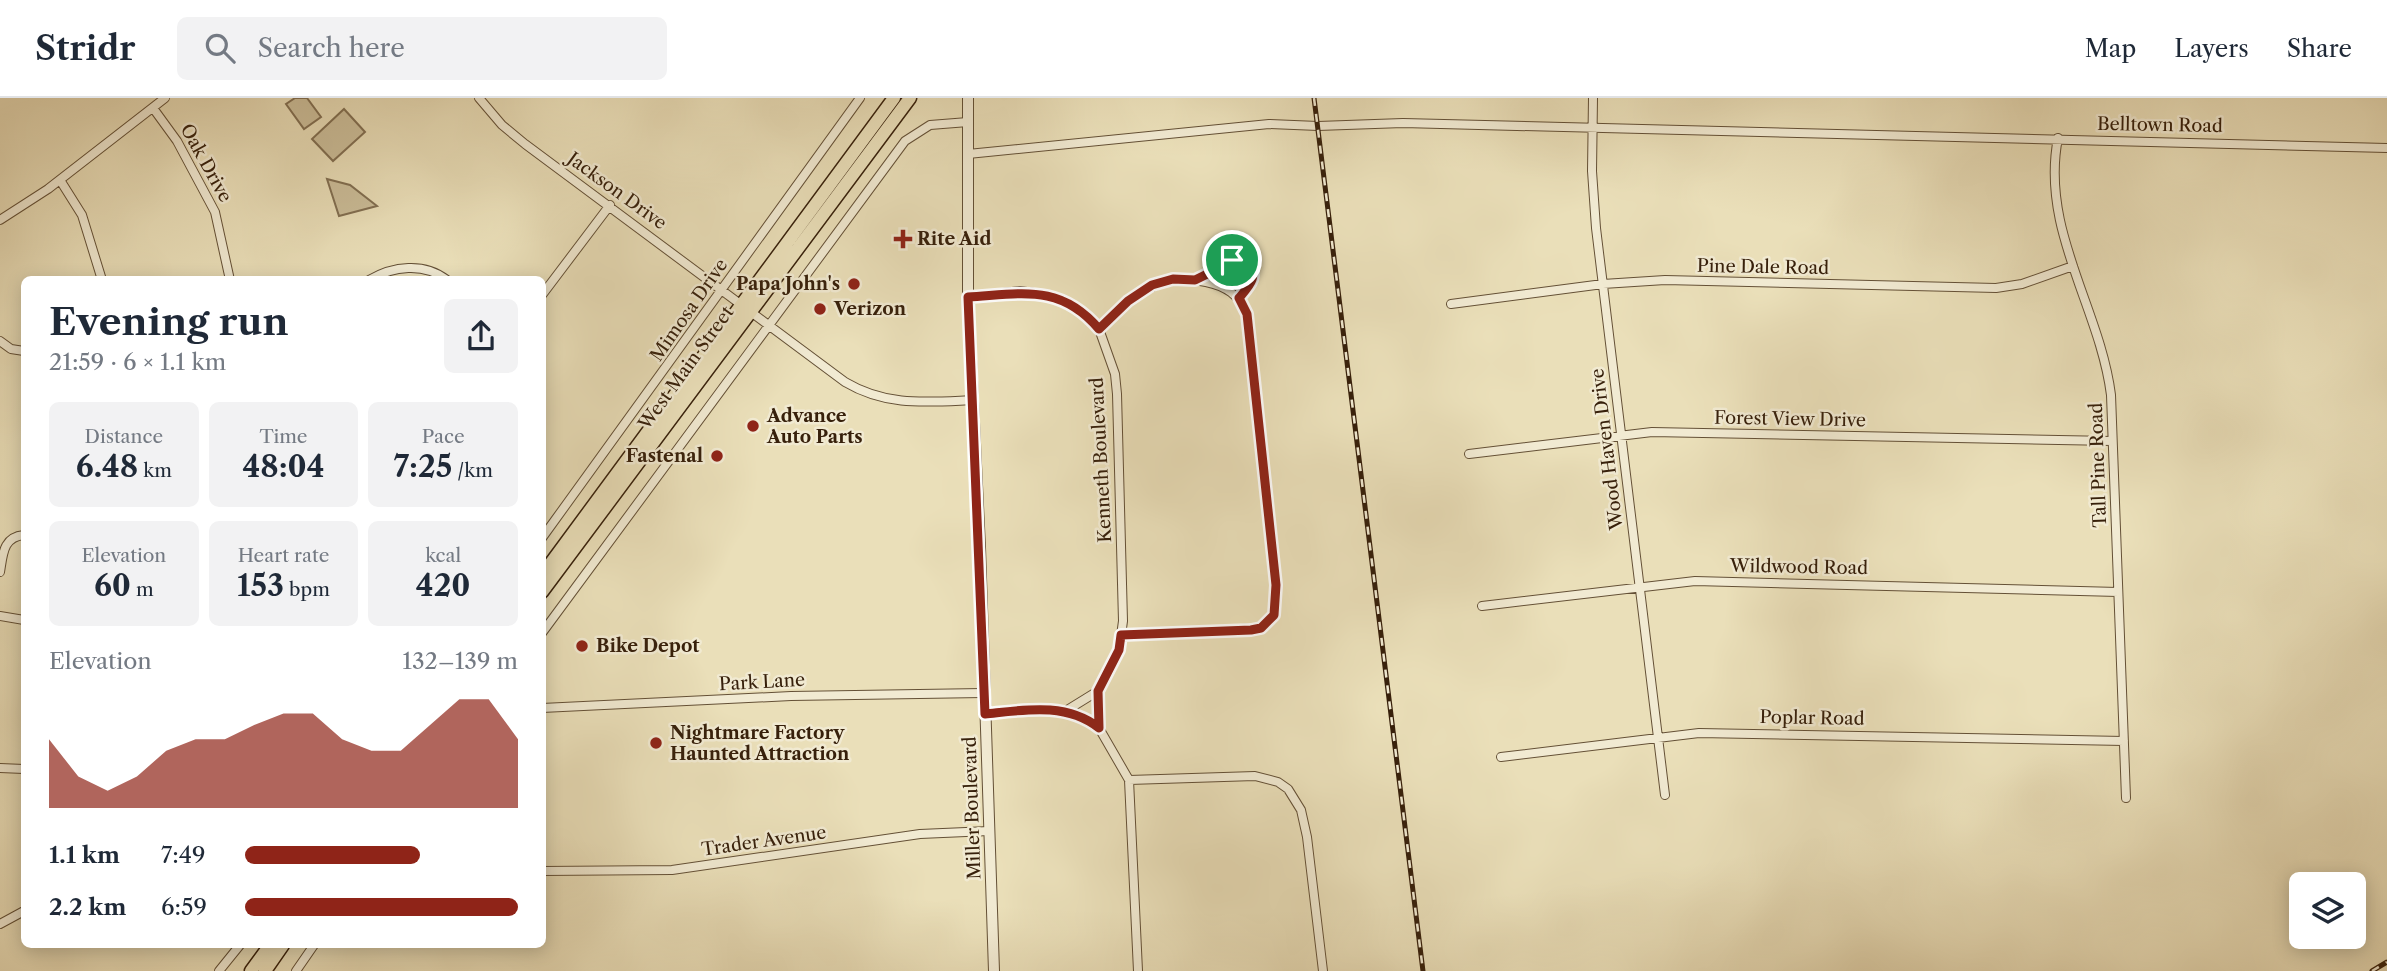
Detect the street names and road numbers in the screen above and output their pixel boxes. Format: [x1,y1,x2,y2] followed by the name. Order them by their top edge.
[2097,113,2223,137] street label: Belltown Road
[176,120,236,206] street label: Oak Drive
[561,146,671,234] street label: Jackson Drive
[646,254,732,366] street label: Mimosa Drive
[1697,255,1829,279] street label: Pine Dale Road
[633,301,739,435] street label: West Main Street
[1586,367,1628,532] street label: Wood Haven Drive
[1086,377,1116,543] street label: Kenneth Boulevard
[2085,402,2111,528] street label: Tall Pine Road
[1714,407,1866,431] street label: Forest View Drive
[1729,555,1868,579] street label: Wildwood Road
[718,669,806,695] street label: Park Lane
[1759,706,1865,730] street label: Poplar Road
[959,736,985,880] street label: Miller Boulevard
[700,821,828,861] street label: Trader Avenue

